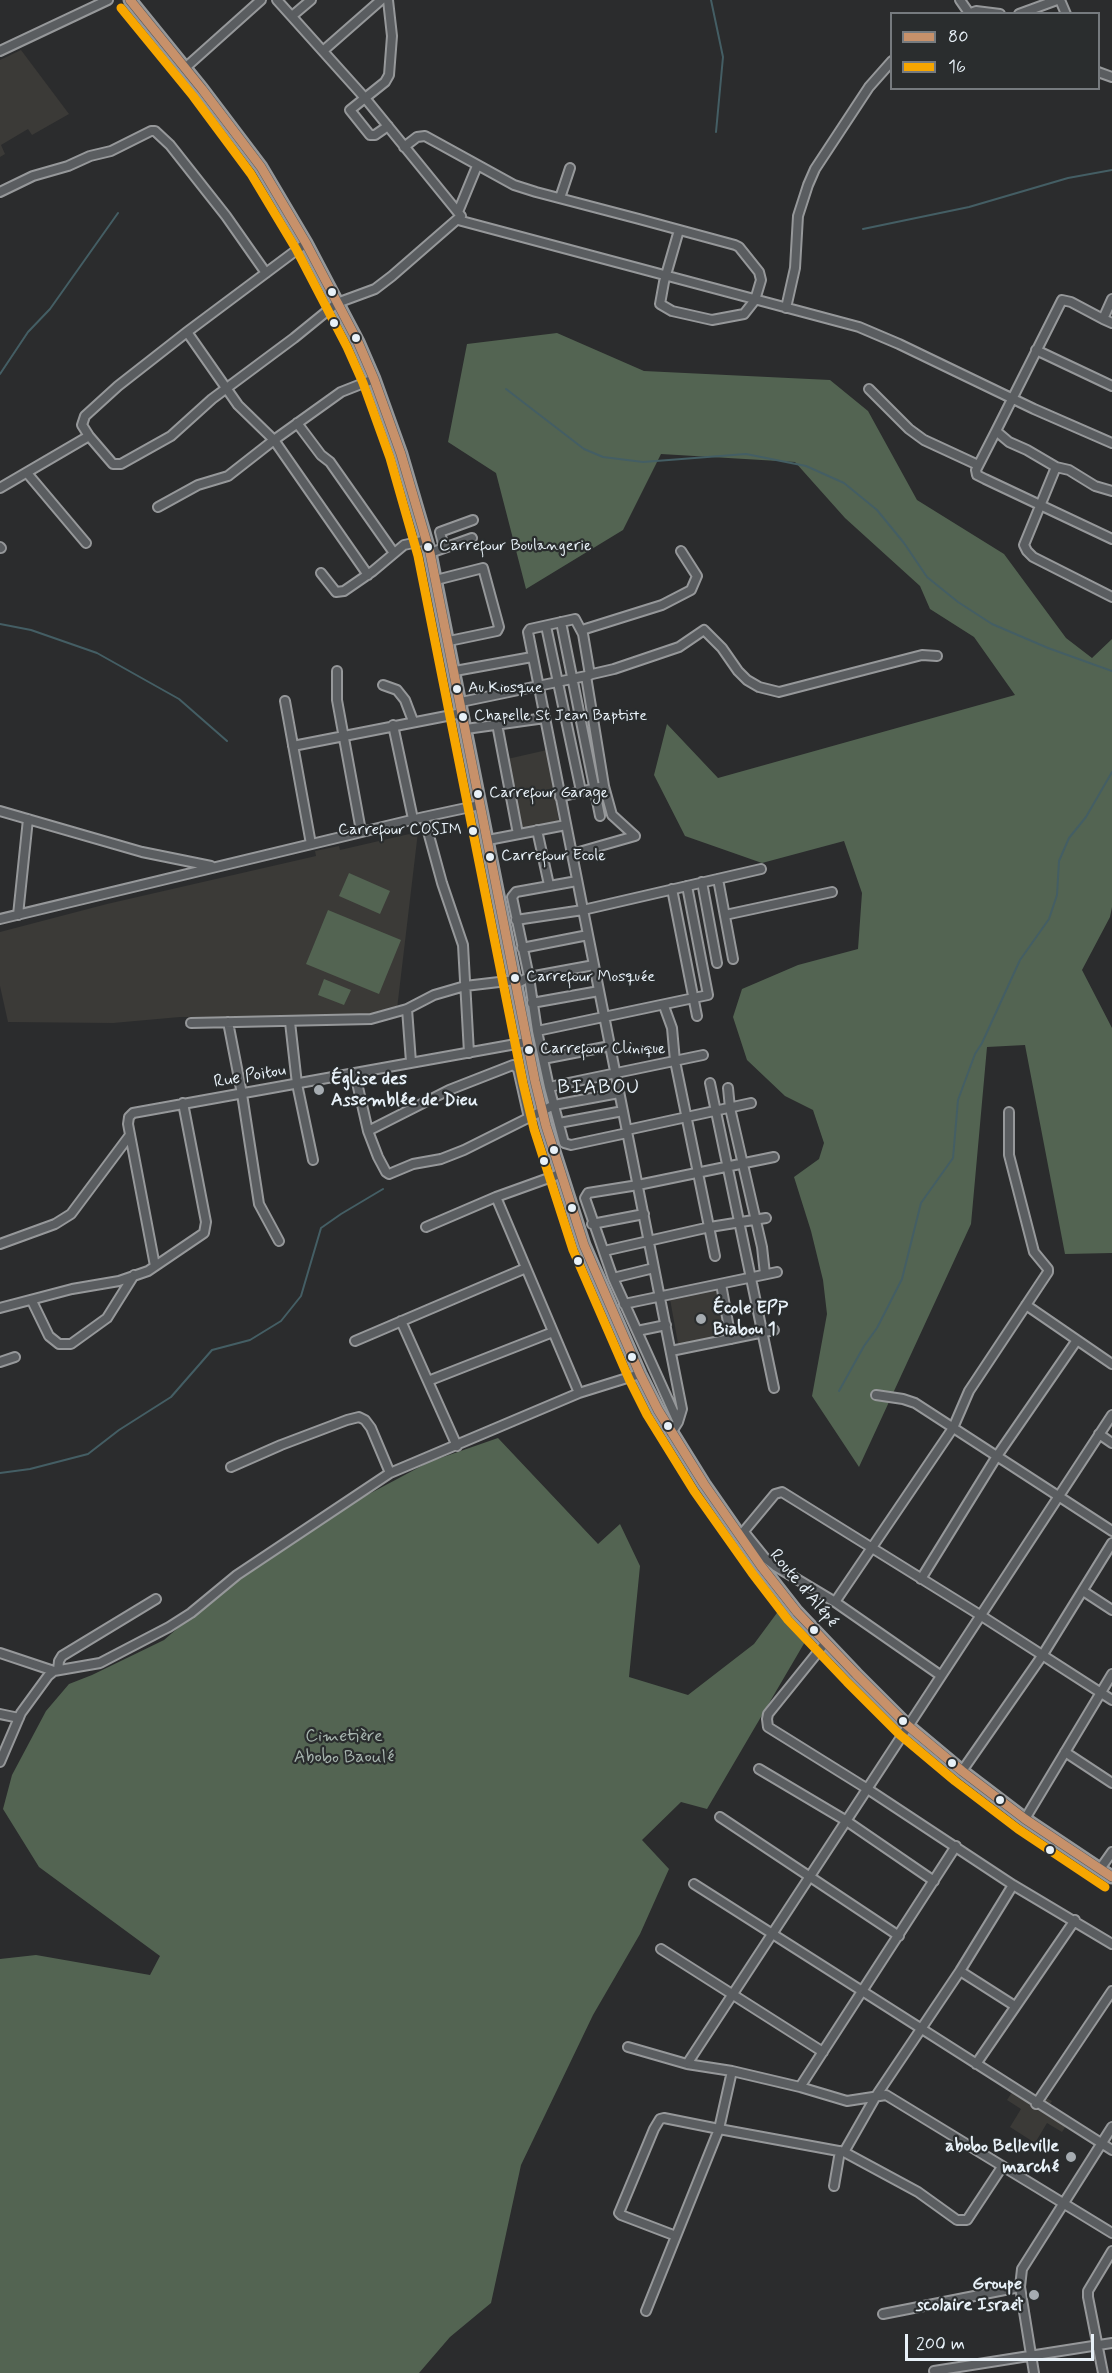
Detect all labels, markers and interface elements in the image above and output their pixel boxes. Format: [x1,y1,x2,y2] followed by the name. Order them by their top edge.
[890,12,1100,90] legend
[948,25,968,49] text: 80
[948,55,966,79] text: 16
[326,286,338,298] unlabelled marker
[328,317,340,329] unlabelled marker
[350,332,362,344] unlabelled marker
[439,537,592,557] place label: Carrefour Boulangerie
[422,541,434,553] marker: Carrefour Boulangerie
[468,679,543,699] place label: Au Kiosque
[451,683,463,695] marker: Au Kiosque
[474,707,647,727] place label: Chapelle St Jean Baptiste
[457,711,469,723] marker: Chapelle St Jean Baptiste
[489,784,608,804] place label: Carrefour Garage
[472,788,484,800] marker: Carrefour Garage
[338,821,462,841] place label: Carrefour COSIM
[467,825,479,837] marker: Carrefour COSIM
[501,847,606,867] place label: Carrefour Ecole
[484,851,496,863] marker: Carrefour Ecole
[526,968,655,988] place label: Carrefour Mosquée
[509,972,521,984] marker: Carrefour Mosquée
[540,1040,666,1060] place label: Carrefour Clinique
[523,1044,535,1056] marker: Carrefour Clinique
[212,1060,288,1094] street label: Rue Poitou
[331,1069,478,1112] place label: Église des Assemblée de Dieu
[558,1077,640,1101] district label: BIABOU
[312,1083,326,1097] marker: Église des Assemblée de Dieu
[548,1144,560,1156] unlabelled marker
[538,1155,550,1167] unlabelled marker
[566,1202,578,1214] unlabelled marker
[572,1255,584,1267] unlabelled marker
[713,1298,788,1340] place label: École EPP Biabou 1
[694,1312,708,1326] marker: École EPP Biabou 1
[626,1351,638,1363] unlabelled marker
[662,1420,674,1432] unlabelled marker
[764,1545,842,1633] street label: Route d'Alépé
[808,1624,820,1636] unlabelled marker
[897,1715,909,1727] unlabelled marker
[294,1726,394,1768] park label: Cimetière Abobo Baoulé
[946,1757,958,1769] unlabelled marker
[994,1794,1006,1806] unlabelled marker
[1044,1844,1056,1856] unlabelled marker
[945,2136,1059,2178] place label: abobo Belleville marché
[1064,2150,1078,2164] marker: abobo Belleville marché
[916,2274,1022,2316] place label: Groupe scolaire Israël
[1027,2288,1041,2302] marker: Groupe scolaire Israël
[908,2322,1097,2360] scale bar
[916,2332,965,2356] text: 200 m

